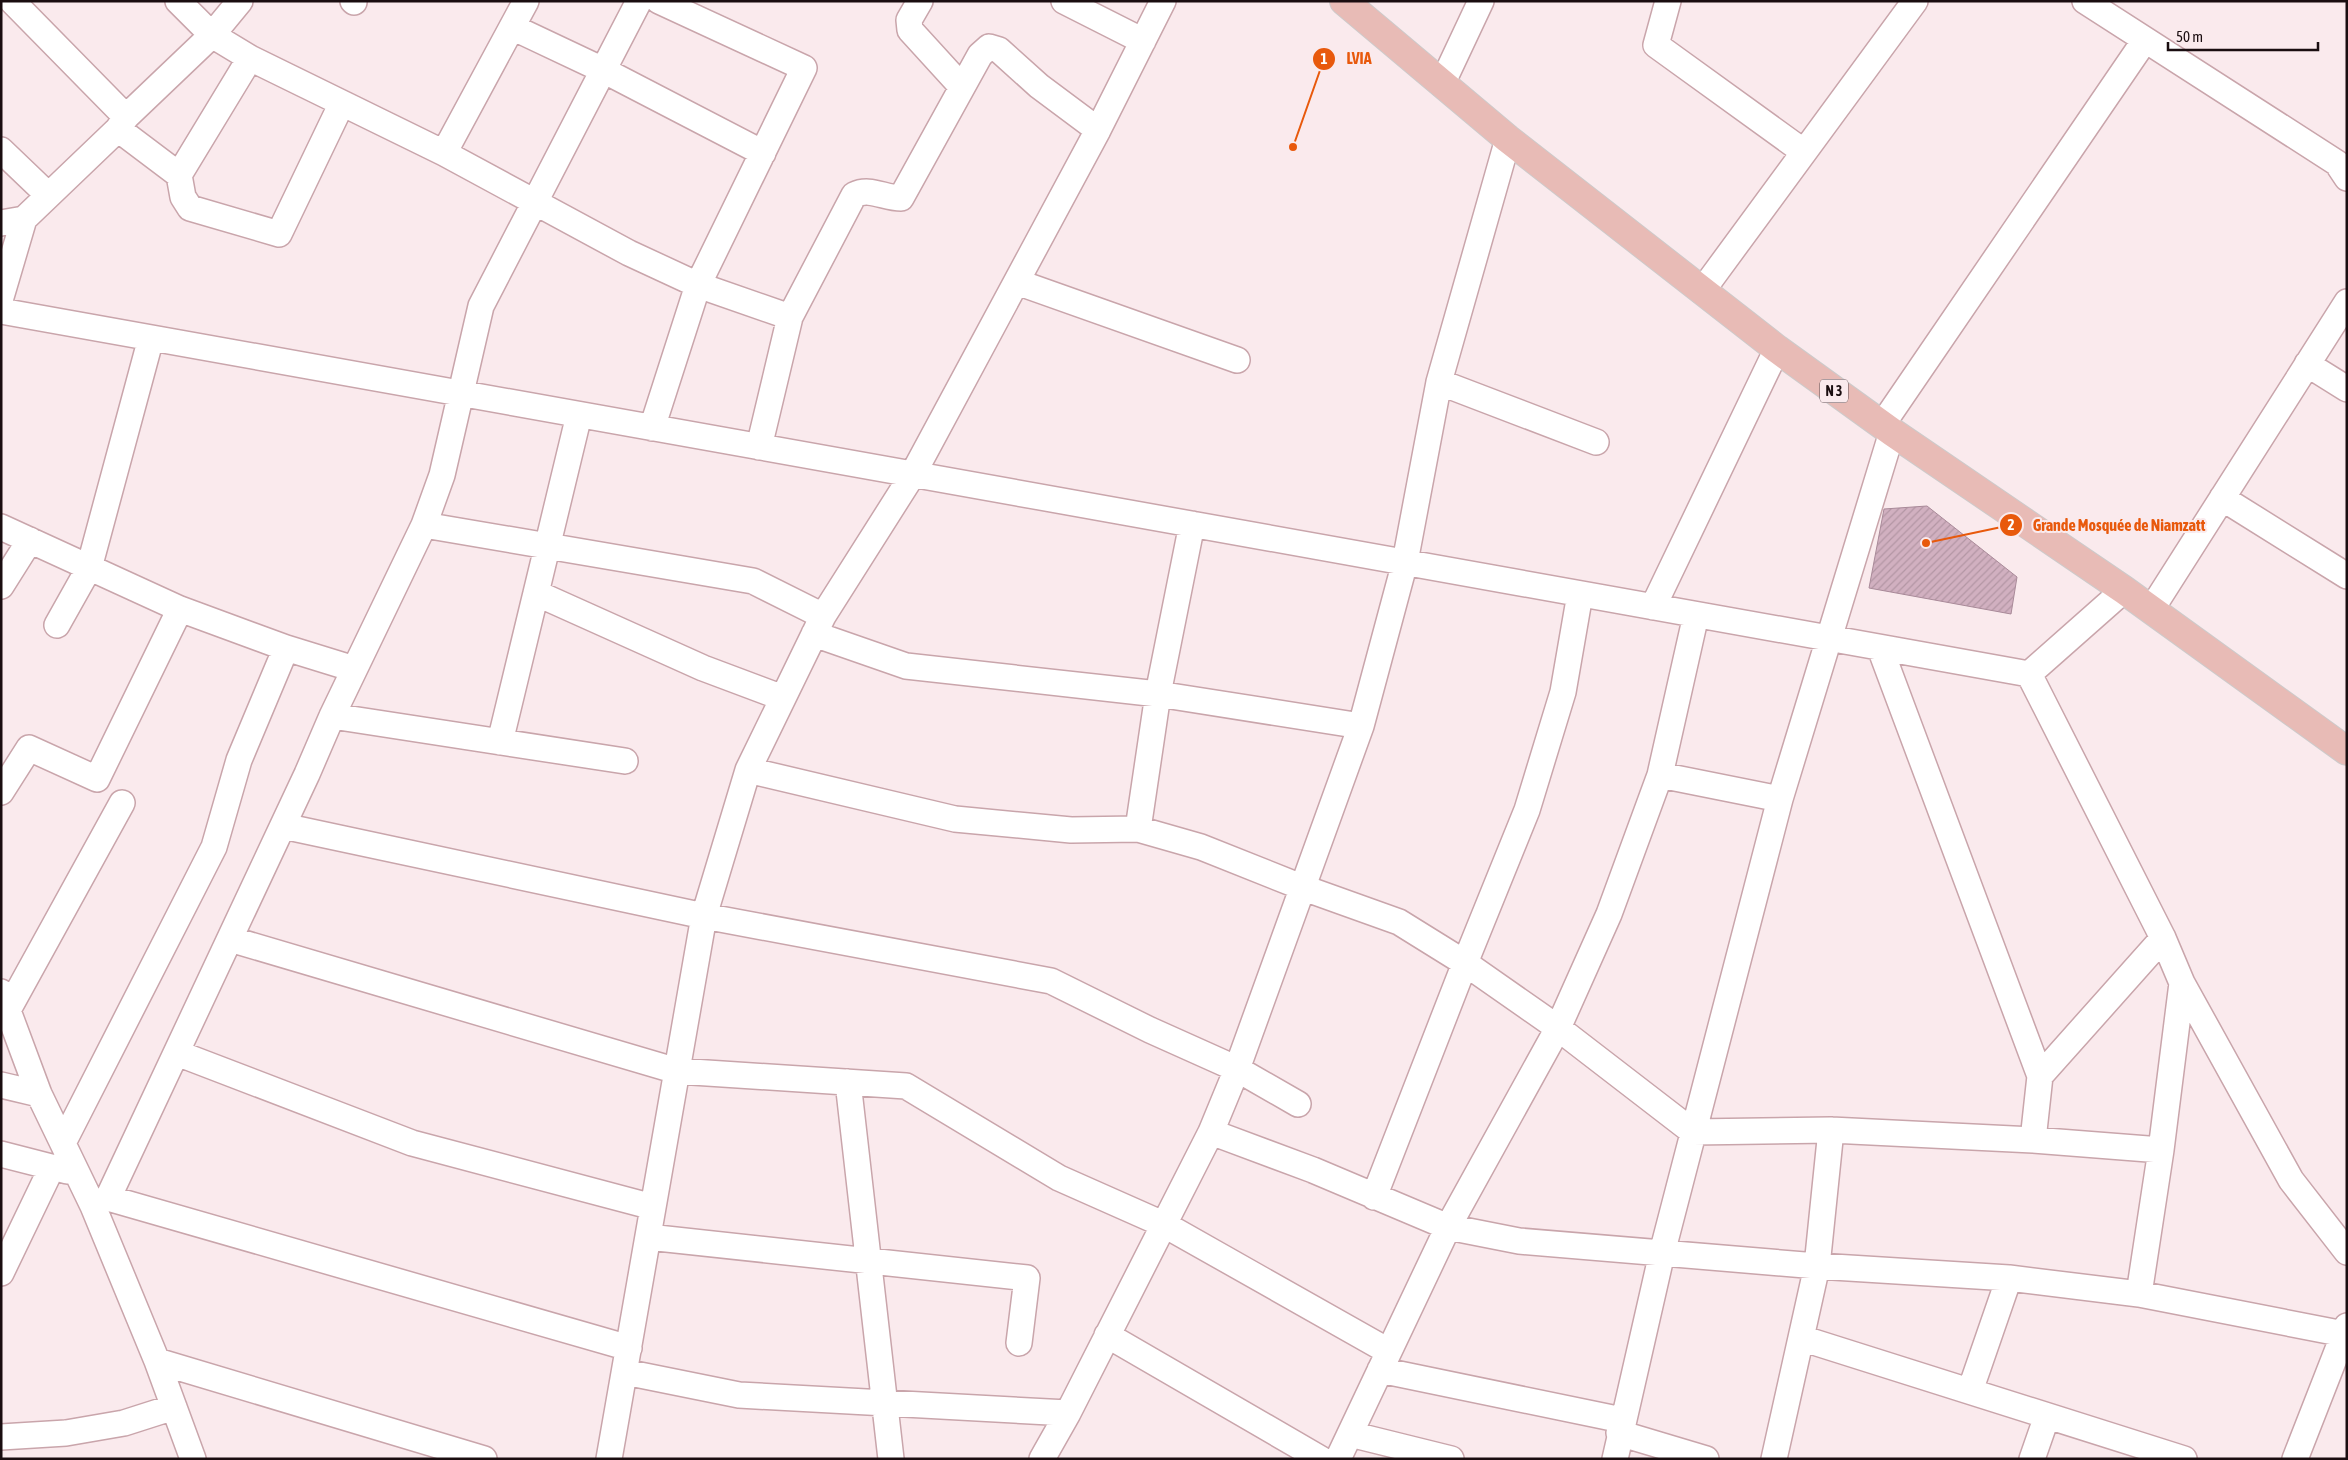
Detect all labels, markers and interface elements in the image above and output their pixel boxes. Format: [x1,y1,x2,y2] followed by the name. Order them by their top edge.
[2168,20,2318,52] scale bar
[2176,28,2203,45] text: 50 m
[1311,43,1381,74] callout: LVIA
[1346,49,1372,67] text: LVIA
[1320,50,1328,67] text: 1
[1820,380,1848,402] road number: N 3
[1998,510,2216,541] callout: Grande Mosquée de Niamzatt
[2007,516,2015,533] text: 2
[2033,516,2206,534] text: Grande Mosquée de Niamzatt

